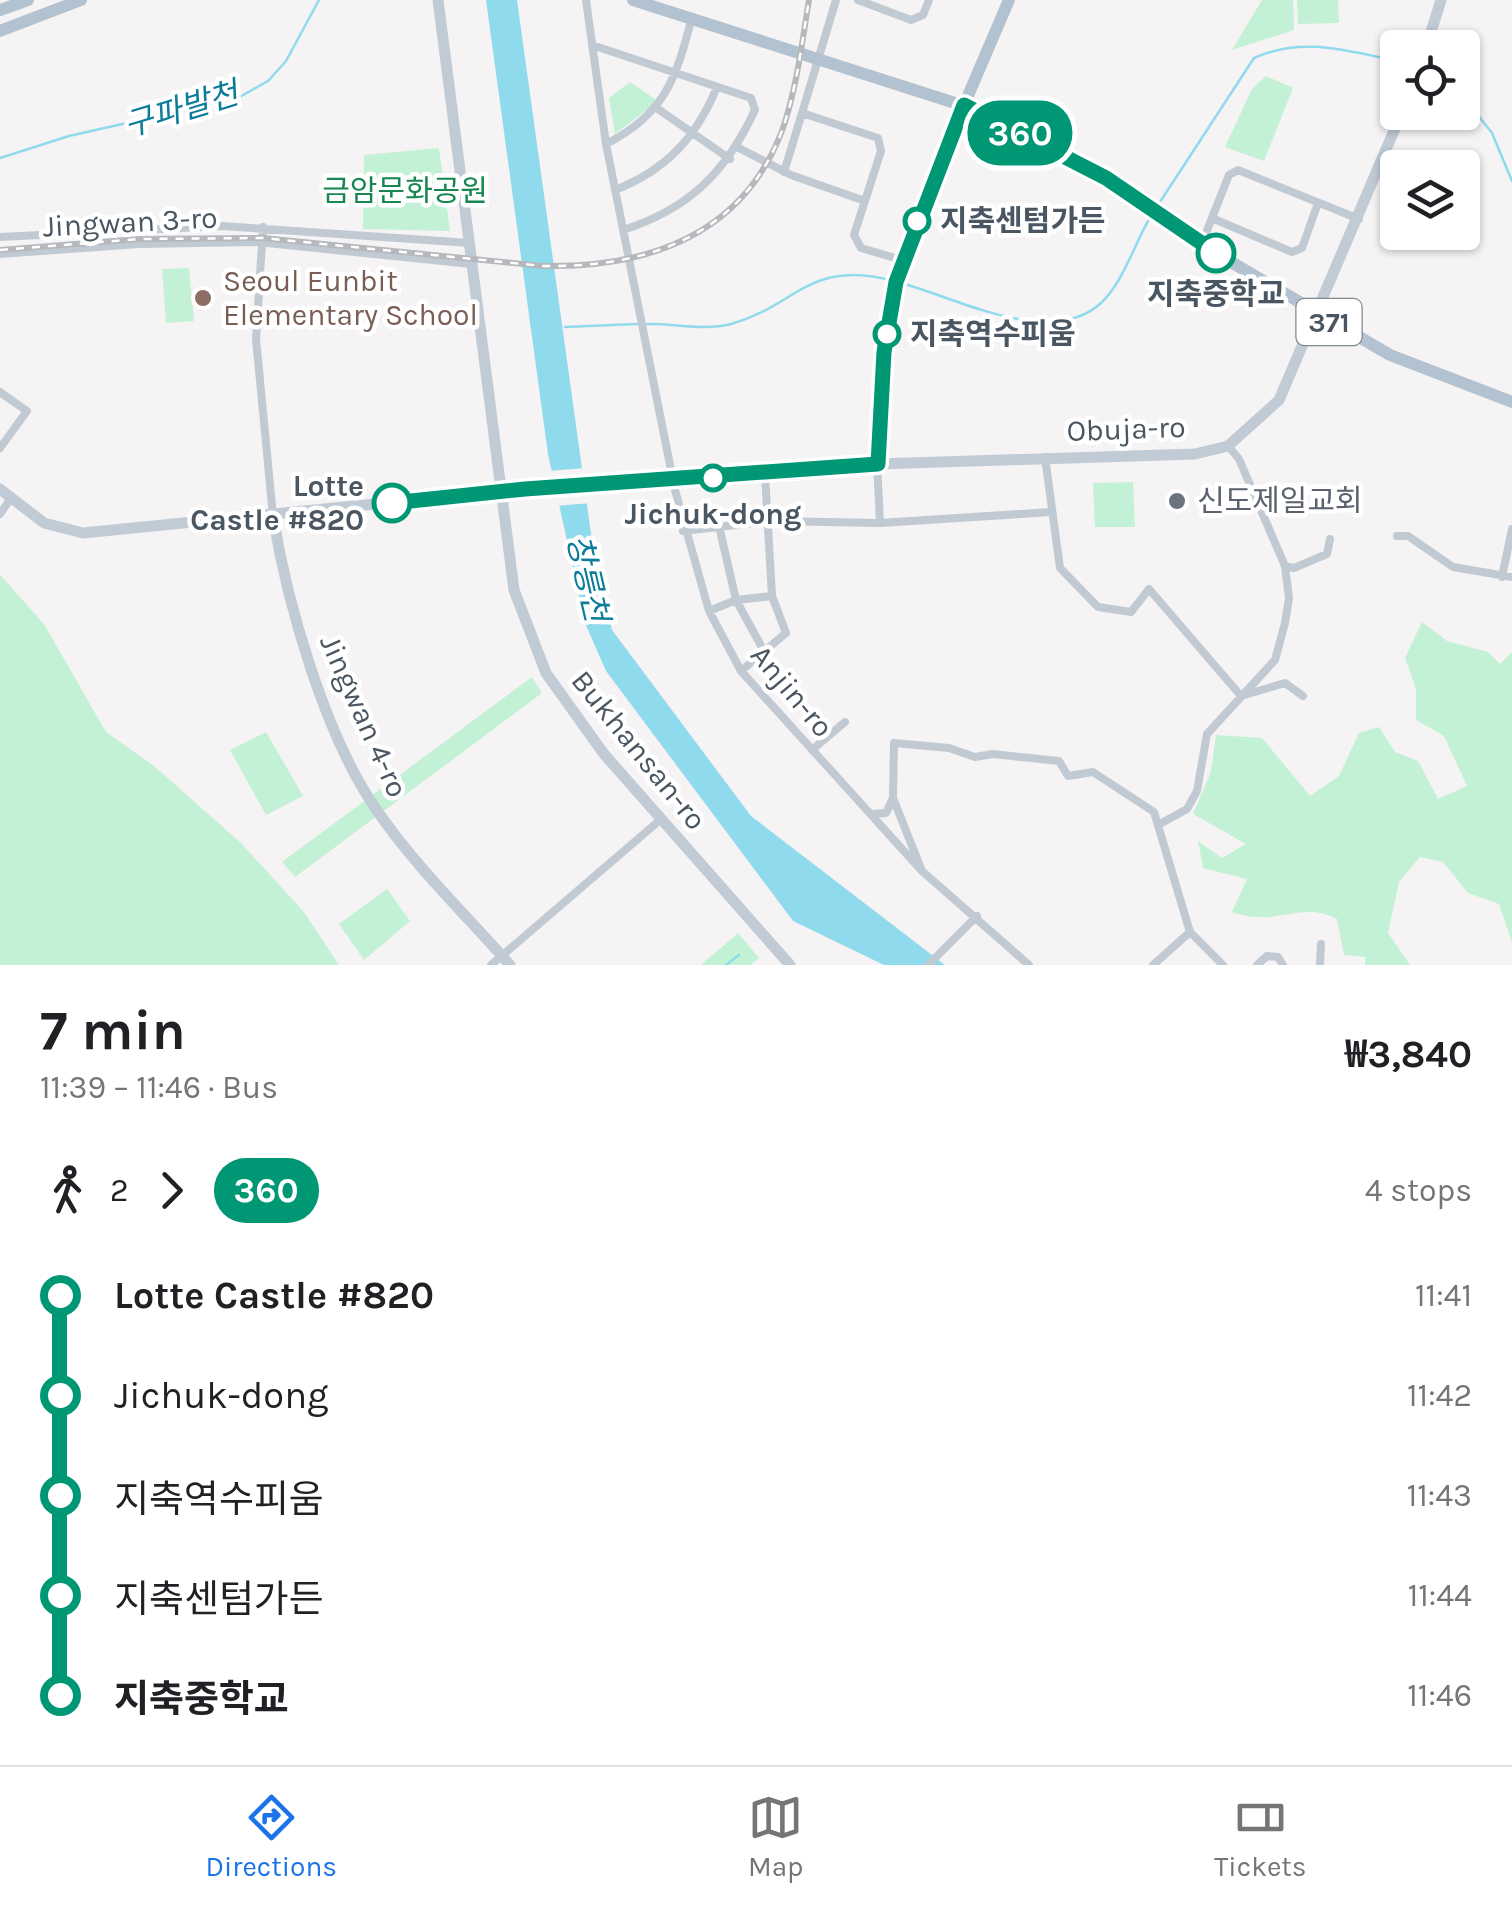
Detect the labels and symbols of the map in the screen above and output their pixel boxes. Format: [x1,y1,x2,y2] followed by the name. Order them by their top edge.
[119,74,246,144] water label: 구파발천
[962,100,1078,166] line badge: 360
[322,173,488,209] park label: 금암문화공원
[42,199,218,245] street label: Jingwan 3-ro
[940,203,1106,239] place label: 지축센텀가든
[904,208,930,234] marker: 지축센텀가든
[1197,234,1235,272] marker: 지축중학교
[223,263,478,333] place label: Seoul Eunbit Elementary School
[1147,276,1285,312] place label: 지축중학교
[192,287,214,309] marker: Seoul Eunbit Elementary School
[1296,299,1362,345] road number: 371
[910,316,1076,352] place label: 지축역수피움
[874,321,900,347] marker: 지축역수피움
[1066,409,1186,449] street label: Obuja-ro
[700,465,726,491] marker: Jichuk-dong
[190,468,364,538] place label: Lotte Castle #820
[1197,483,1363,519] place label: 신도제일교회
[373,484,411,522] marker: Lotte Castle #820
[1166,490,1188,512] marker: 신도제일교회
[624,496,802,532] place label: Jichuk-dong
[560,531,616,629] water label: 창릉천
[312,629,416,803] street label: Jingwan 4-ro
[743,637,841,745] street label: Anjin-ro
[564,663,714,837] street label: Bukhansan-ro

